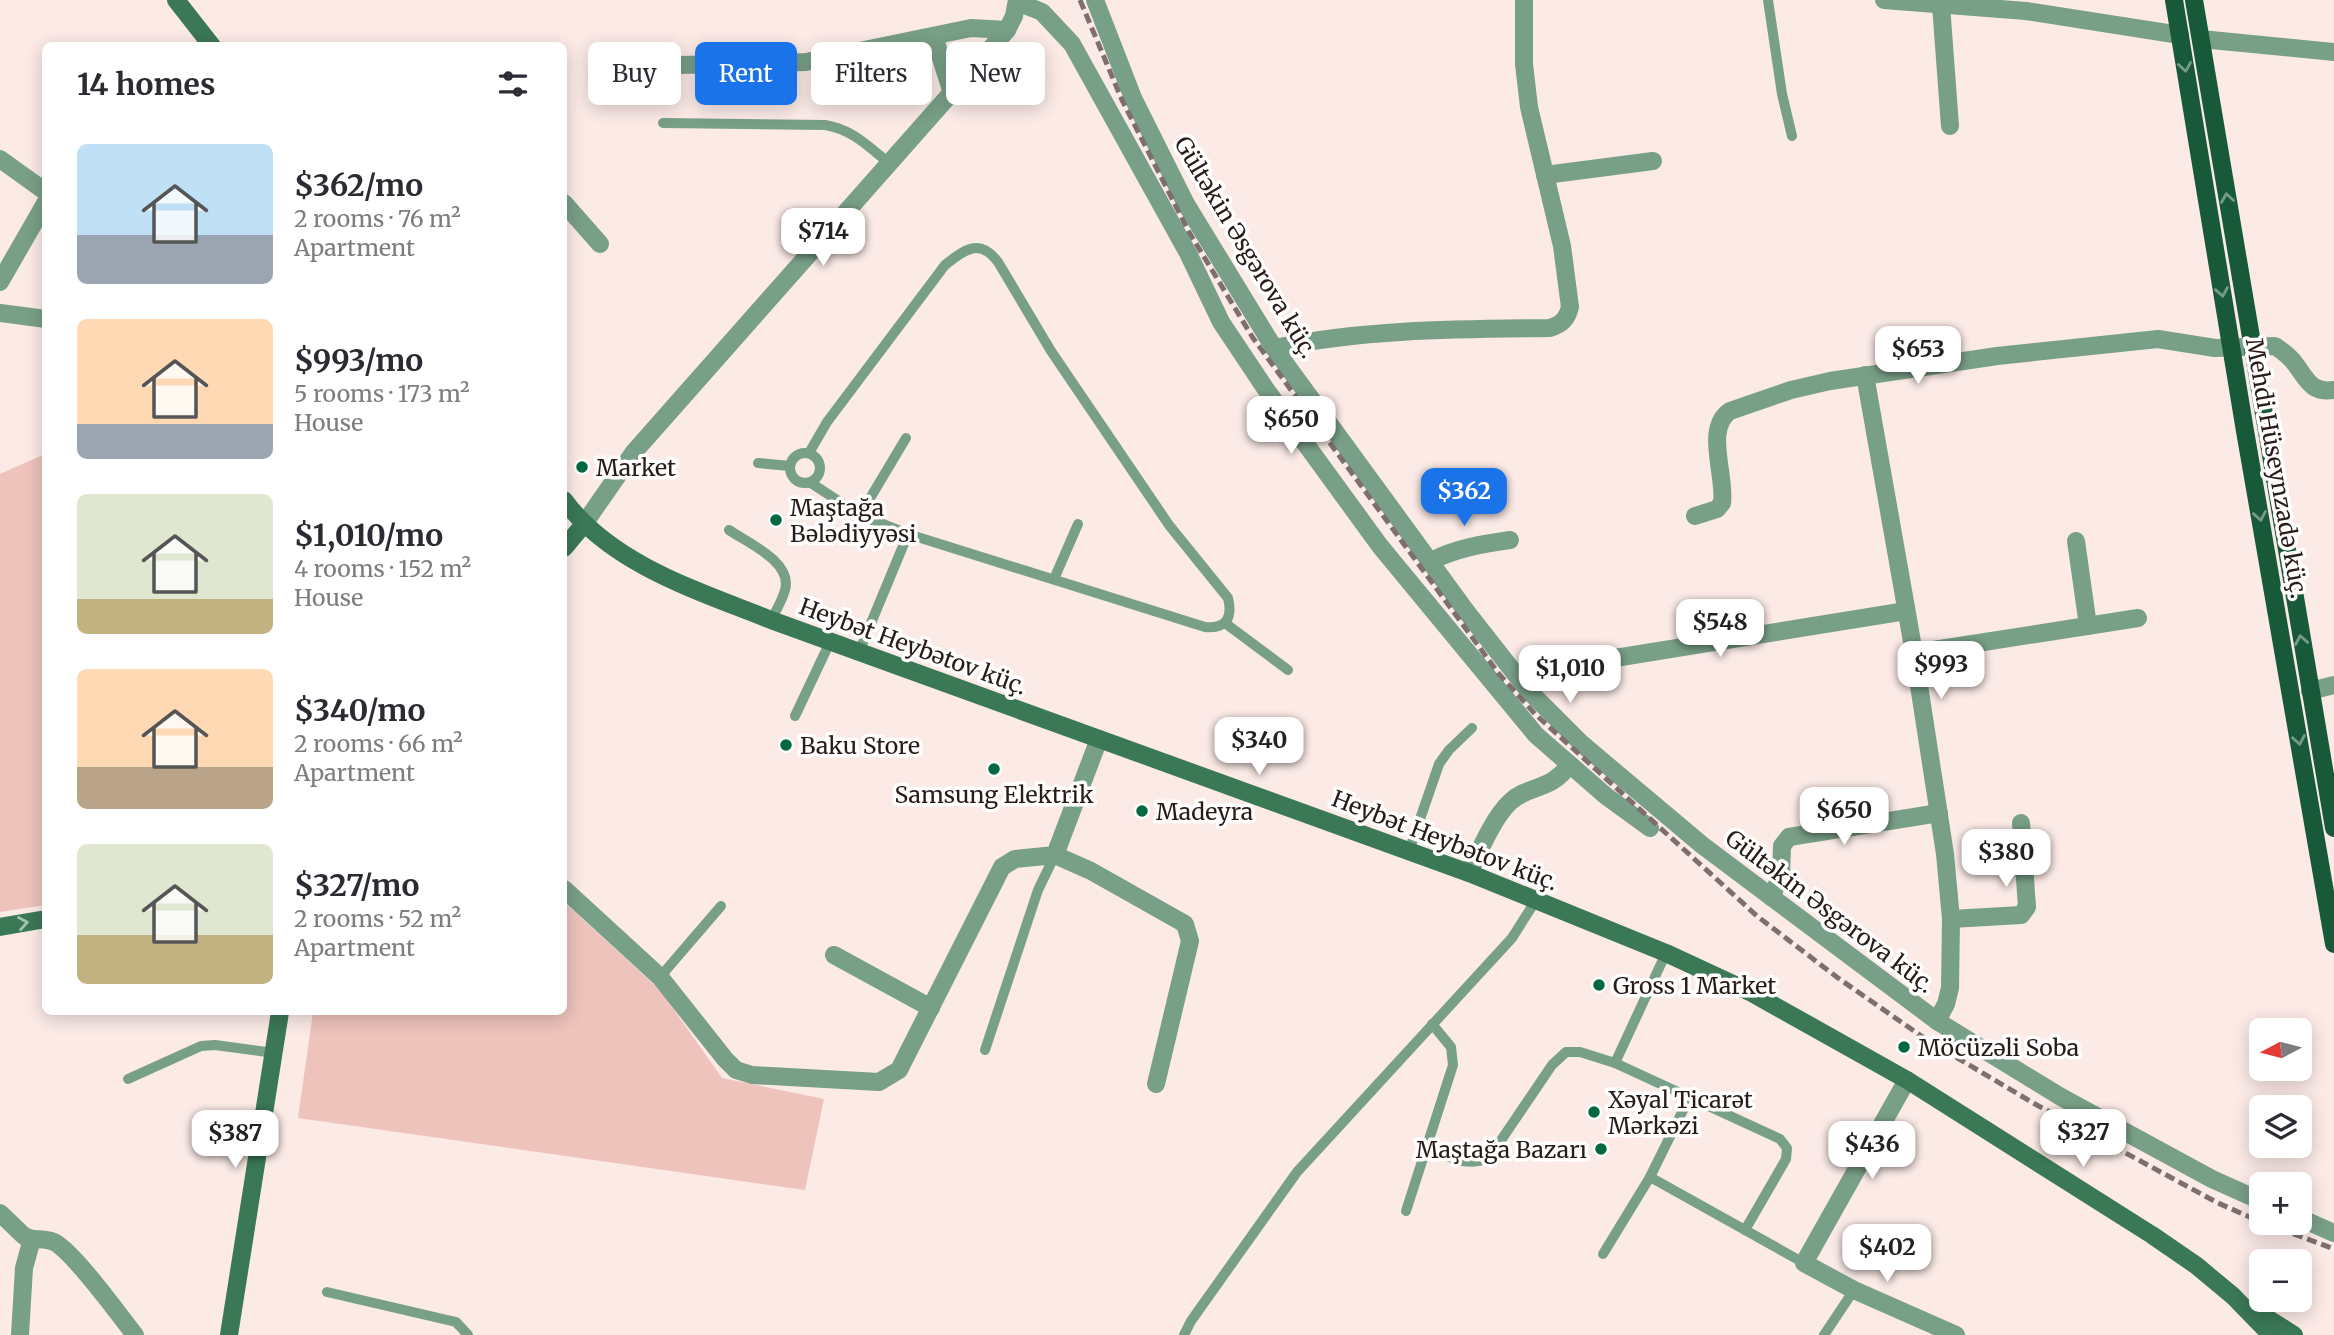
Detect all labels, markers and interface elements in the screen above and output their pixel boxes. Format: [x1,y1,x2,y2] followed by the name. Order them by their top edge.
[588,42,681,105] chip: Buy
[695,42,797,105] chip: Rent
[811,42,932,105] chip: Filters
[946,42,1045,105] chip: New
[2177,61,2192,73] one-way arrow
[77,65,215,103] text: 14 homes
[494,65,532,103] icon: filters
[1168,131,1324,363] street label: Gültəkin Əsgərova küç.
[294,166,423,204] text: $362/mo
[133,172,217,256] icon: home
[2220,192,2235,204] one-way arrow
[294,204,461,233] text: 2 rooms · 76 m²
[782,208,864,268] pin: $714
[797,216,849,245] text: $714
[294,233,415,262] text: Apartment
[2214,286,2229,298] one-way arrow
[1877,326,1959,386] pin: $653
[1891,334,1945,363] text: $653
[2240,336,2314,600] street label: Mehdi Hüseynzadə küç.
[294,341,423,379] text: $993/mo
[133,347,217,431] icon: home
[294,379,470,408] text: 5 rooms · 173 m²
[1250,396,1332,456] pin: $650
[1263,404,1319,433] text: $650
[294,408,363,437] text: House
[596,453,676,482] place label: Market
[574,459,590,475] marker: Market
[1423,468,1505,528] pin: $362
[1437,476,1491,505] text: $362
[790,493,917,548] place label: Maştağa Bələdiyyəsi
[2252,510,2267,522] one-way arrow
[768,512,784,528] marker: Maştağa Bələdiyyəsi
[294,516,443,554] text: $1,010/mo
[133,522,217,606] icon: home
[294,554,471,583] text: 4 rooms · 152 m²
[294,583,363,612] text: House
[795,591,1031,701] street label: Heybət Heybətov küç.
[1679,600,1761,659] pin: $548
[1692,607,1748,636] text: $548
[2294,634,2309,646] one-way arrow
[1900,642,1982,701] pin: $993
[1513,646,1627,705] pin: $1,010
[1914,649,1968,678] text: $993
[1535,653,1605,682] text: $1,010
[294,691,425,729] text: $340/mo
[133,697,217,781] icon: home
[1218,718,1300,777] pin: $340
[1231,725,1287,754] text: $340
[294,729,463,758] text: 2 rooms · 66 m²
[800,731,920,760] place label: Baku Store
[2291,734,2306,746] one-way arrow
[778,737,794,753] marker: Baku Store
[294,758,415,787] text: Apartment
[986,761,1002,777] marker: Samsung Elektrik
[895,780,1094,809] place label: Samsung Elektrik
[1328,783,1562,897] street label: Heybət Heybətov küç.
[1803,788,1885,847] pin: $650
[1816,795,1872,824] text: $650
[1156,797,1253,826] place label: Madeyra
[1134,803,1150,819] marker: Madeyra
[1720,823,1940,999] street label: Gültəkin Əsgərova küç.
[1965,830,2047,889] pin: $380
[1978,837,2034,866] text: $380
[294,866,419,904] text: $327/mo
[133,872,217,956] icon: home
[294,904,461,933] text: 2 rooms · 52 m²
[17,916,29,931] one-way arrow
[294,933,415,962] text: Apartment
[1613,971,1776,1000] place label: Gross 1 Market
[1591,977,1607,993] marker: Gross 1 Market
[2249,1018,2312,1082] north arrow
[2249,1018,2312,1312] map controls
[1918,1033,2079,1062] place label: Möcüzəli Soba
[1896,1039,1912,1055] marker: Möcüzəli Soba
[1608,1085,1753,1140] place label: Xəyal Ticarət Mərkəzi
[2249,1095,2312,1158] button: layers
[1586,1104,1602,1120] marker: Xəyal Ticarət Mərkəzi
[194,1110,276,1170] pin: $387
[2042,1110,2124,1169] pin: $327
[2056,1117,2110,1146] text: $327
[208,1118,262,1147] text: $387
[1831,1122,1913,1181] pin: $436
[1844,1129,1900,1158] text: $436
[1416,1135,1587,1164] place label: Maştağa Bazarı
[1593,1141,1609,1157] marker: Maştağa Bazarı
[2249,1172,2312,1235] button: +
[1846,1224,1928,1284] pin: $402
[1858,1232,1916,1261] text: $402
[2249,1249,2312,1312] button: −

